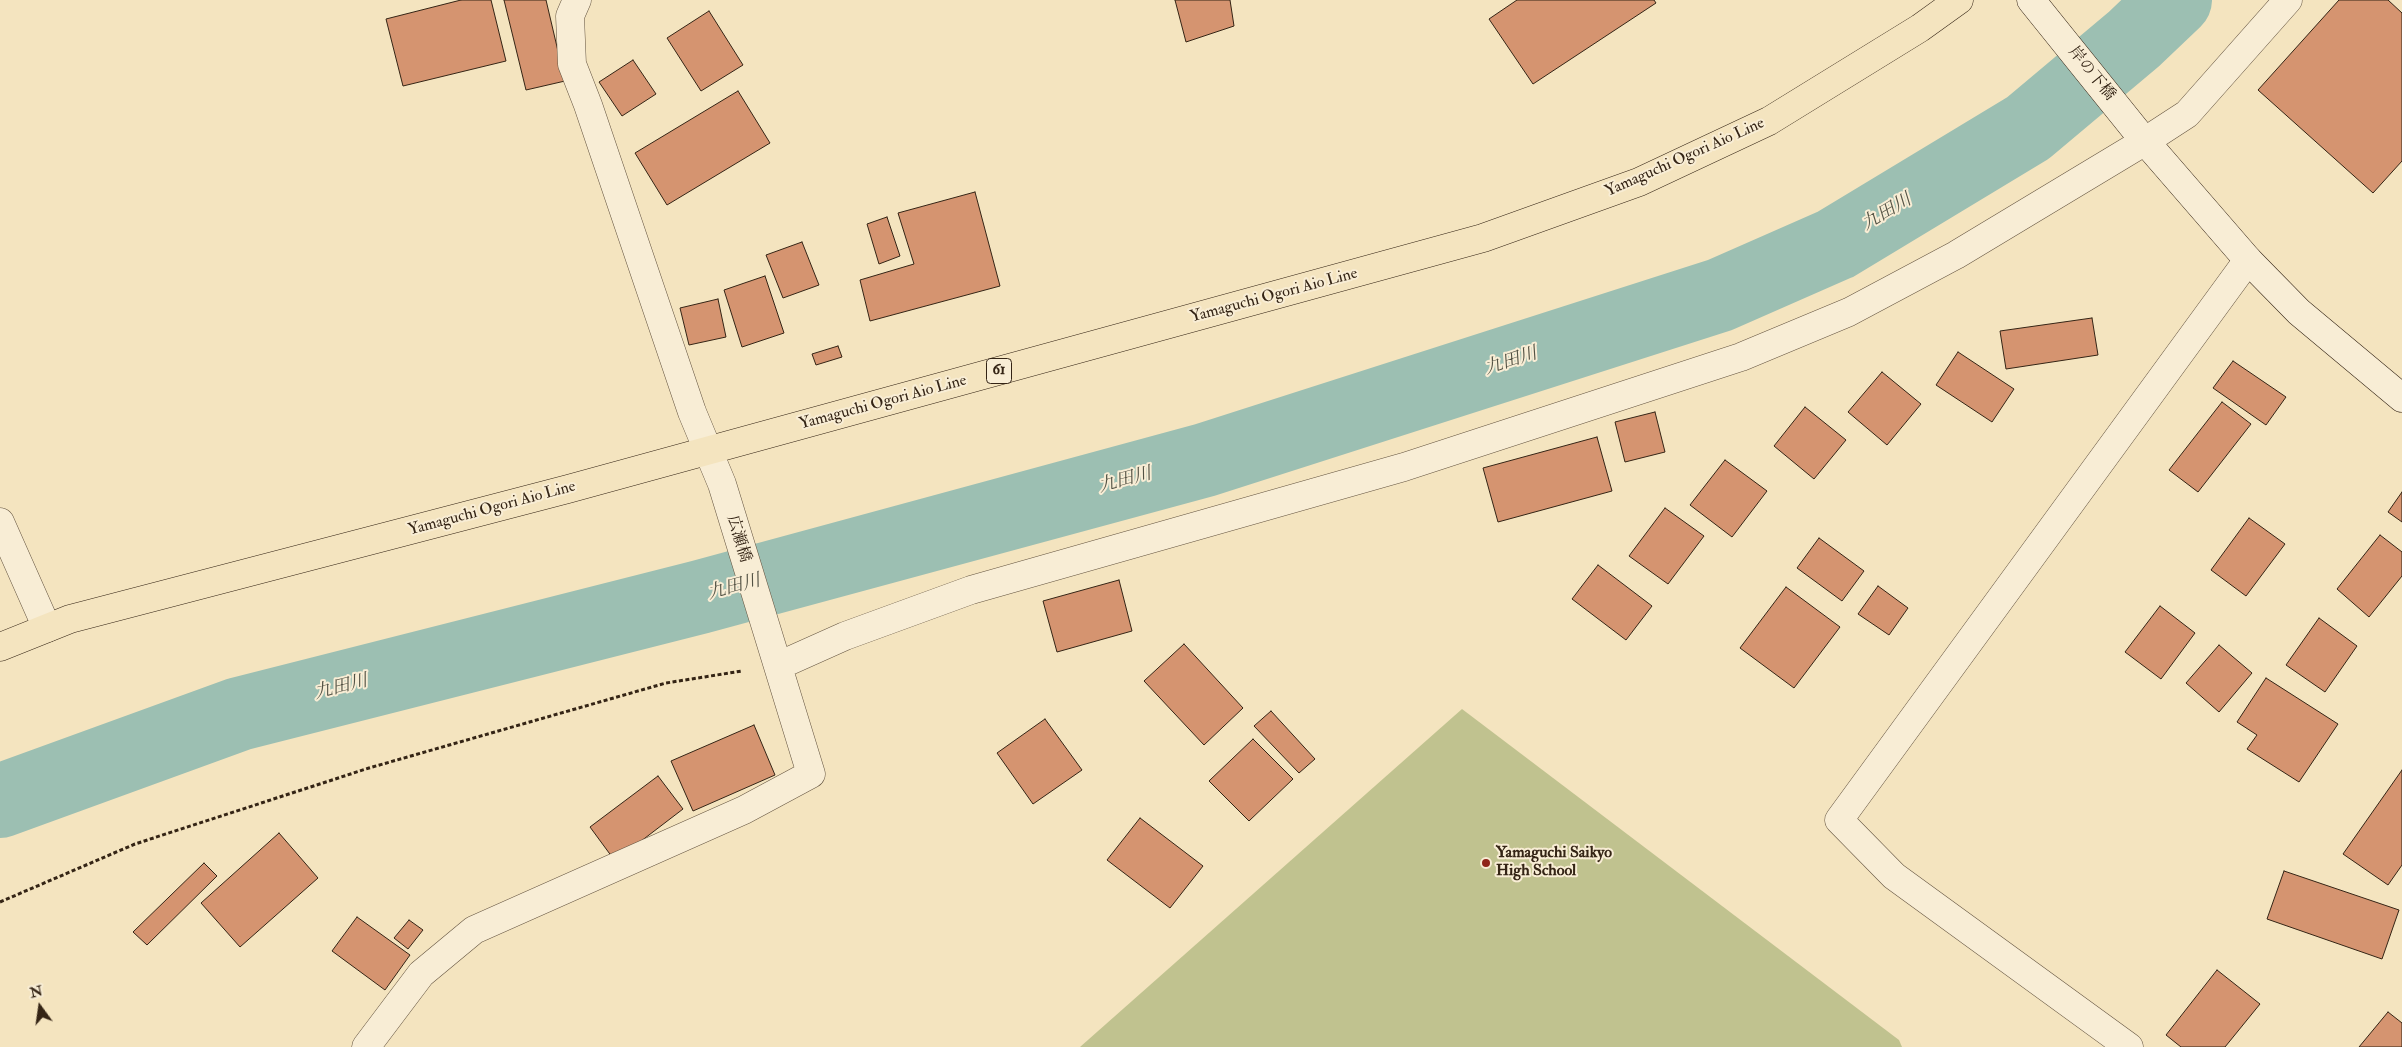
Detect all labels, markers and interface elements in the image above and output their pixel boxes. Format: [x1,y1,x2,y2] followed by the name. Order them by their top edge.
[2063,43,2119,105] street label: 岸の下橋
[1602,114,1768,202] street label: Yamaguchi Ogori Aio Line
[1858,190,1916,236] water label: 九田川
[1188,264,1360,328] street label: Yamaguchi Ogori Aio Line
[1482,343,1540,381] water label: 九田川
[986,358,1012,384] road number: 61
[797,371,969,435] street label: Yamaguchi Ogori Aio Line
[1096,464,1154,498] water label: 九田川
[406,477,578,541] street label: Yamaguchi Ogori Aio Line
[722,513,754,565] street label: 広瀬橋
[705,571,763,605] water label: 九田川
[312,671,370,705] water label: 九田川
[1496,844,1612,882] place label: Yamaguchi Saikyo High School
[1480,857,1492,869] marker: Yamaguchi Saikyo High School
[15,982,65,1032] north arrow
[28,982,44,1002] text: N

